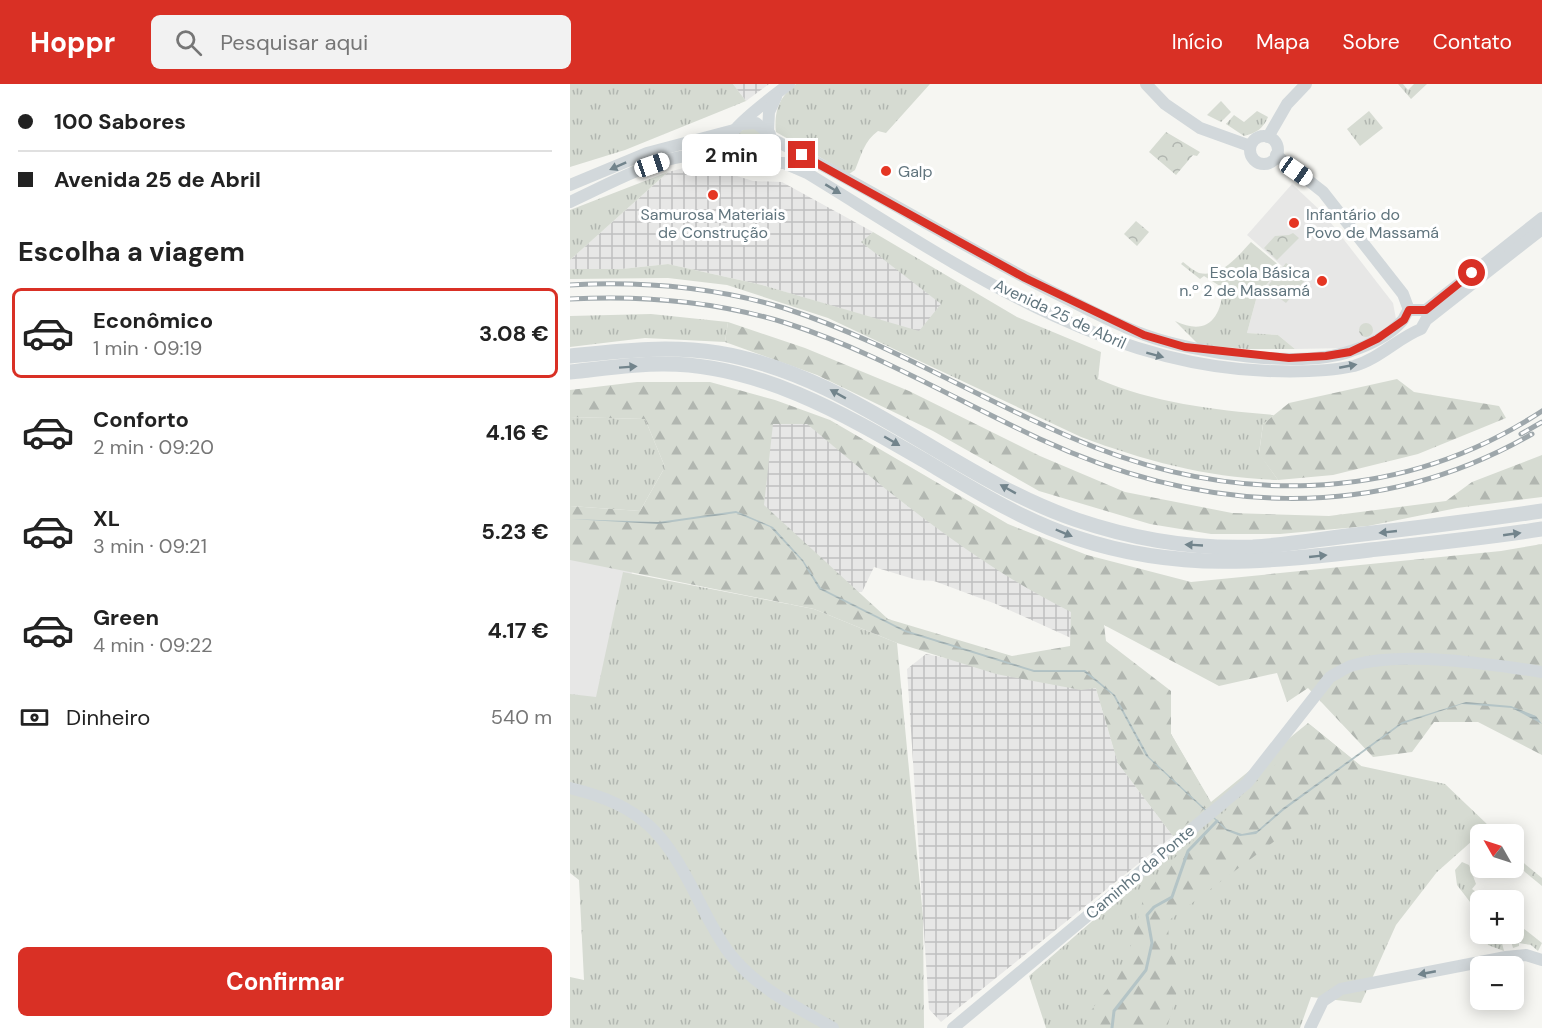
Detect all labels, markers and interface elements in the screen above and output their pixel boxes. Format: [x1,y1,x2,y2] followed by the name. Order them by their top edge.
[151,15,571,69] search box
[30,24,115,61] text: Hoppr
[172,26,205,59] icon: search
[220,28,368,57] text: Pesquisar aqui
[1172,28,1223,56] text: Início
[1256,28,1310,56] text: Mapa
[1343,28,1400,56] text: Sobre
[1433,28,1512,56] text: Contato
[54,107,186,136] text: 100 Sabores
[682,134,781,176] callout: 2 min
[788,141,815,168] route end
[705,142,758,168] text: 2 min
[632,151,672,179] car
[1276,153,1316,189] car
[610,161,627,170] one-way arrow
[898,161,932,182] place label: Galp
[879,164,893,178] marker: Galp
[54,165,261,194] text: Avenida 25 de Abril
[825,184,841,195] one-way arrow
[706,188,720,202] marker: Samurosa Materiais de Construção
[641,204,785,243] place label: Samurosa Materiais de Construção
[1306,204,1439,243] place label: Infantário do Povo de Massamá
[1287,216,1301,230] marker: Infantário do Povo de Massamá
[18,234,245,269] text: Escolha a viagem
[1458,259,1485,286] route start
[1179,262,1310,301] place label: Escola Básica n.º 2 de Massamá
[991,274,1129,354] street label: Avenida 25 de Abril
[1315,274,1329,288] marker: Escola Básica n.º 2 de Massamá
[21,306,75,360] icon: car
[93,306,213,335] text: Econômico
[479,319,549,348] text: 3.08 €
[93,335,202,361] text: 1 min · 09:19
[1146,351,1164,360] one-way arrow
[1339,361,1358,370] one-way arrow
[619,362,638,371] one-way arrow
[830,389,847,399] one-way arrow
[21,405,75,459] icon: car
[93,405,189,434] text: Conforto
[485,418,549,447] text: 4.16 €
[93,434,214,460] text: 2 min · 09:20
[884,436,900,447] one-way arrow
[1000,484,1017,494] one-way arrow
[21,504,75,558] icon: car
[93,504,120,533] text: XL
[481,517,549,546] text: 5.23 €
[1378,527,1397,537] one-way arrow
[1055,528,1072,537] one-way arrow
[1503,529,1522,538] one-way arrow
[93,533,207,559] text: 3 min · 09:21
[1184,540,1203,550] one-way arrow
[1309,551,1328,561] one-way arrow
[21,603,75,657] icon: car
[93,603,159,632] text: Green
[488,616,549,645] text: 4.17 €
[93,632,212,658] text: 4 min · 09:22
[18,701,51,734] icon: cash
[66,703,150,732] text: Dinheiro
[491,704,552,730] text: 540 m
[1081,820,1199,924] street label: Caminho da Ponte
[1470,824,1524,878] north arrow
[1470,824,1524,1010] map controls
[1470,890,1524,944] button: +
[18,947,552,1016] button: Confirmar
[1470,956,1524,1010] button: −
[1417,968,1436,978] one-way arrow

